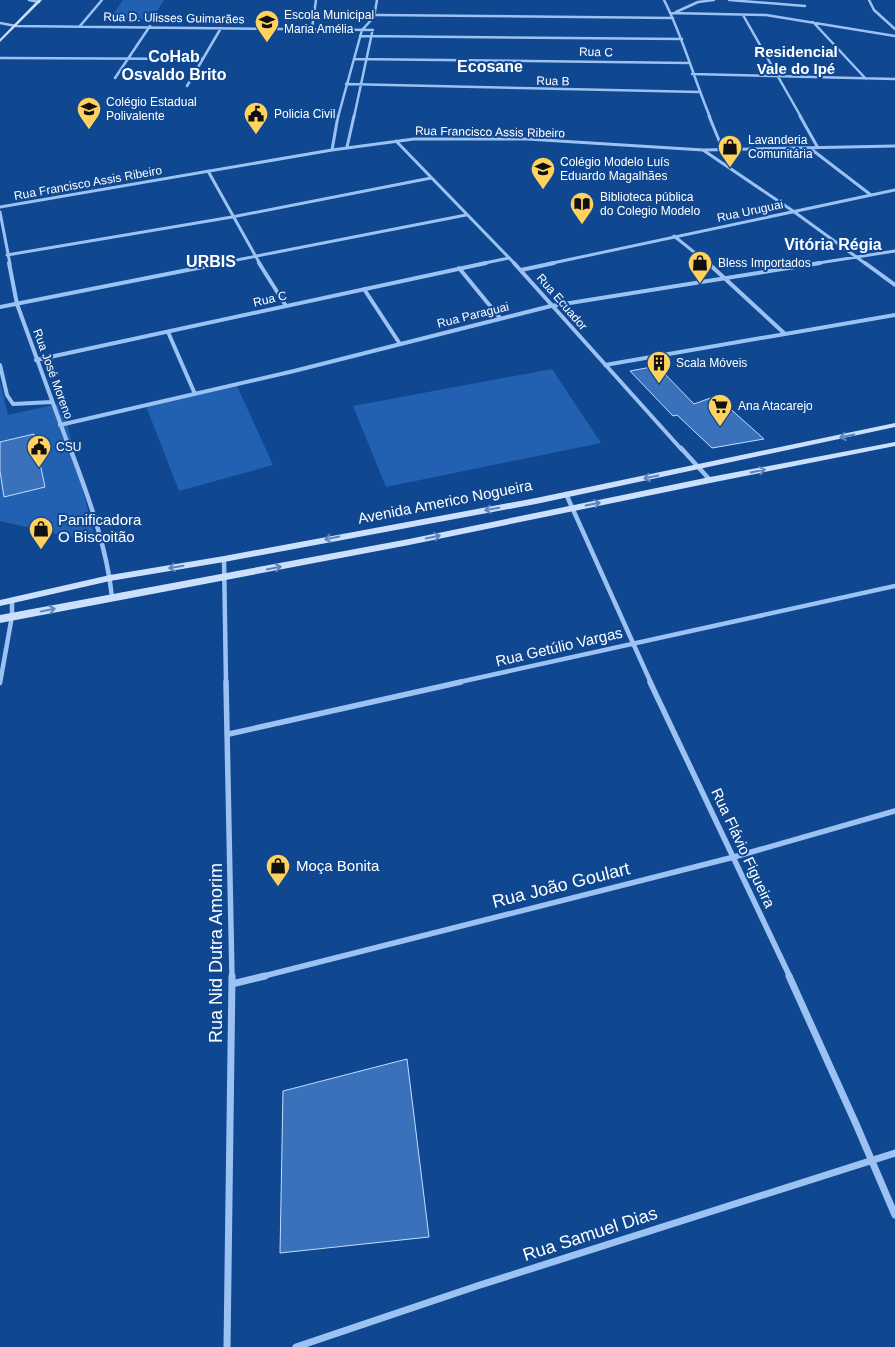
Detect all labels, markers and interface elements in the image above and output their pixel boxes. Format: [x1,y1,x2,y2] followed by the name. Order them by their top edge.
[284,8,374,36] place label: Escola Municipal Maria Amélia
[254,9,280,43] school or university icon: Escola Municipal Maria Amélia
[103,10,245,26] street label: Rua D. Ulisses Guimarães
[754,43,838,77] district label: Residencial Vale do Ipé
[579,45,613,59] street label: Rua C
[122,48,227,83] district label: CoHab Osvaldo Brito
[457,58,523,75] district label: Ecosane
[536,74,570,88] street label: Rua B
[106,95,197,123] place label: Colégio Estadual Polivalente
[76,96,102,130] school or university icon: Colégio Estadual Polivalente
[243,101,269,135] public building icon: Policia Civil
[274,107,335,121] place label: Policia Civil
[415,124,565,140] street label: Rua Francisco Assis Ribeiro
[748,133,813,161] place label: Lavanderia Comunitária
[717,134,743,168] shop icon: Lavanderia Comunitária
[560,155,669,183] place label: Colégio Modelo Luís Eduardo Magalhães
[530,156,556,190] school or university icon: Colégio Modelo Luís Eduardo Magalhães
[13,163,163,203] street label: Rua Francisco Assis Ribeiro
[600,190,700,218] place label: Biblioteca pública do Colegio Modelo
[569,191,595,225] library icon: Biblioteca pública do Colegio Modelo
[716,197,784,225] street label: Rua Uruguai
[784,236,882,253] district label: Vitória Régia
[687,250,713,284] shop icon: Bless Importados
[186,253,236,270] district label: URBIS
[718,256,811,270] place label: Bless Importados
[534,271,590,333] street label: Rua Ecuador
[252,288,288,310] street label: Rua C
[436,299,510,331] street label: Rua Paraguai
[30,327,76,421] street label: Rua José Moreno
[646,350,672,384] building icon: Scala Móveis
[676,356,747,370] place label: Scala Móveis
[707,393,733,427] supermarket icon: Ana Atacarejo
[738,399,813,413] place label: Ana Atacarejo
[840,431,856,441] one-way arrow
[26,434,52,468] public building icon: CSU
[56,440,81,454] place label: CSU
[749,466,765,475] one-way arrow
[644,473,660,482] one-way arrow
[356,476,534,527] street label: Avenida Americo Nogueira
[584,499,600,509] one-way arrow
[484,504,500,514] one-way arrow
[58,511,142,545] place label: Panificadora O Biscoitão
[28,516,54,550] shop icon: Panificadora O Biscoitão
[425,532,441,541] one-way arrow
[325,534,341,544] one-way arrow
[169,563,185,573] one-way arrow
[265,563,281,572] one-way arrow
[39,604,55,614] one-way arrow
[494,624,624,669] street label: Rua Getúlio Vargas
[708,785,779,911] street label: Rua Flávio Figueira
[265,853,291,887] shop icon: Moça Bonita
[296,857,380,874] place label: Moça Bonita
[490,858,632,912] street label: Rua João Goulart
[206,863,226,1043] street label: Rua Nid Dutra Amorim
[520,1203,660,1265] street label: Rua Samuel Dias

